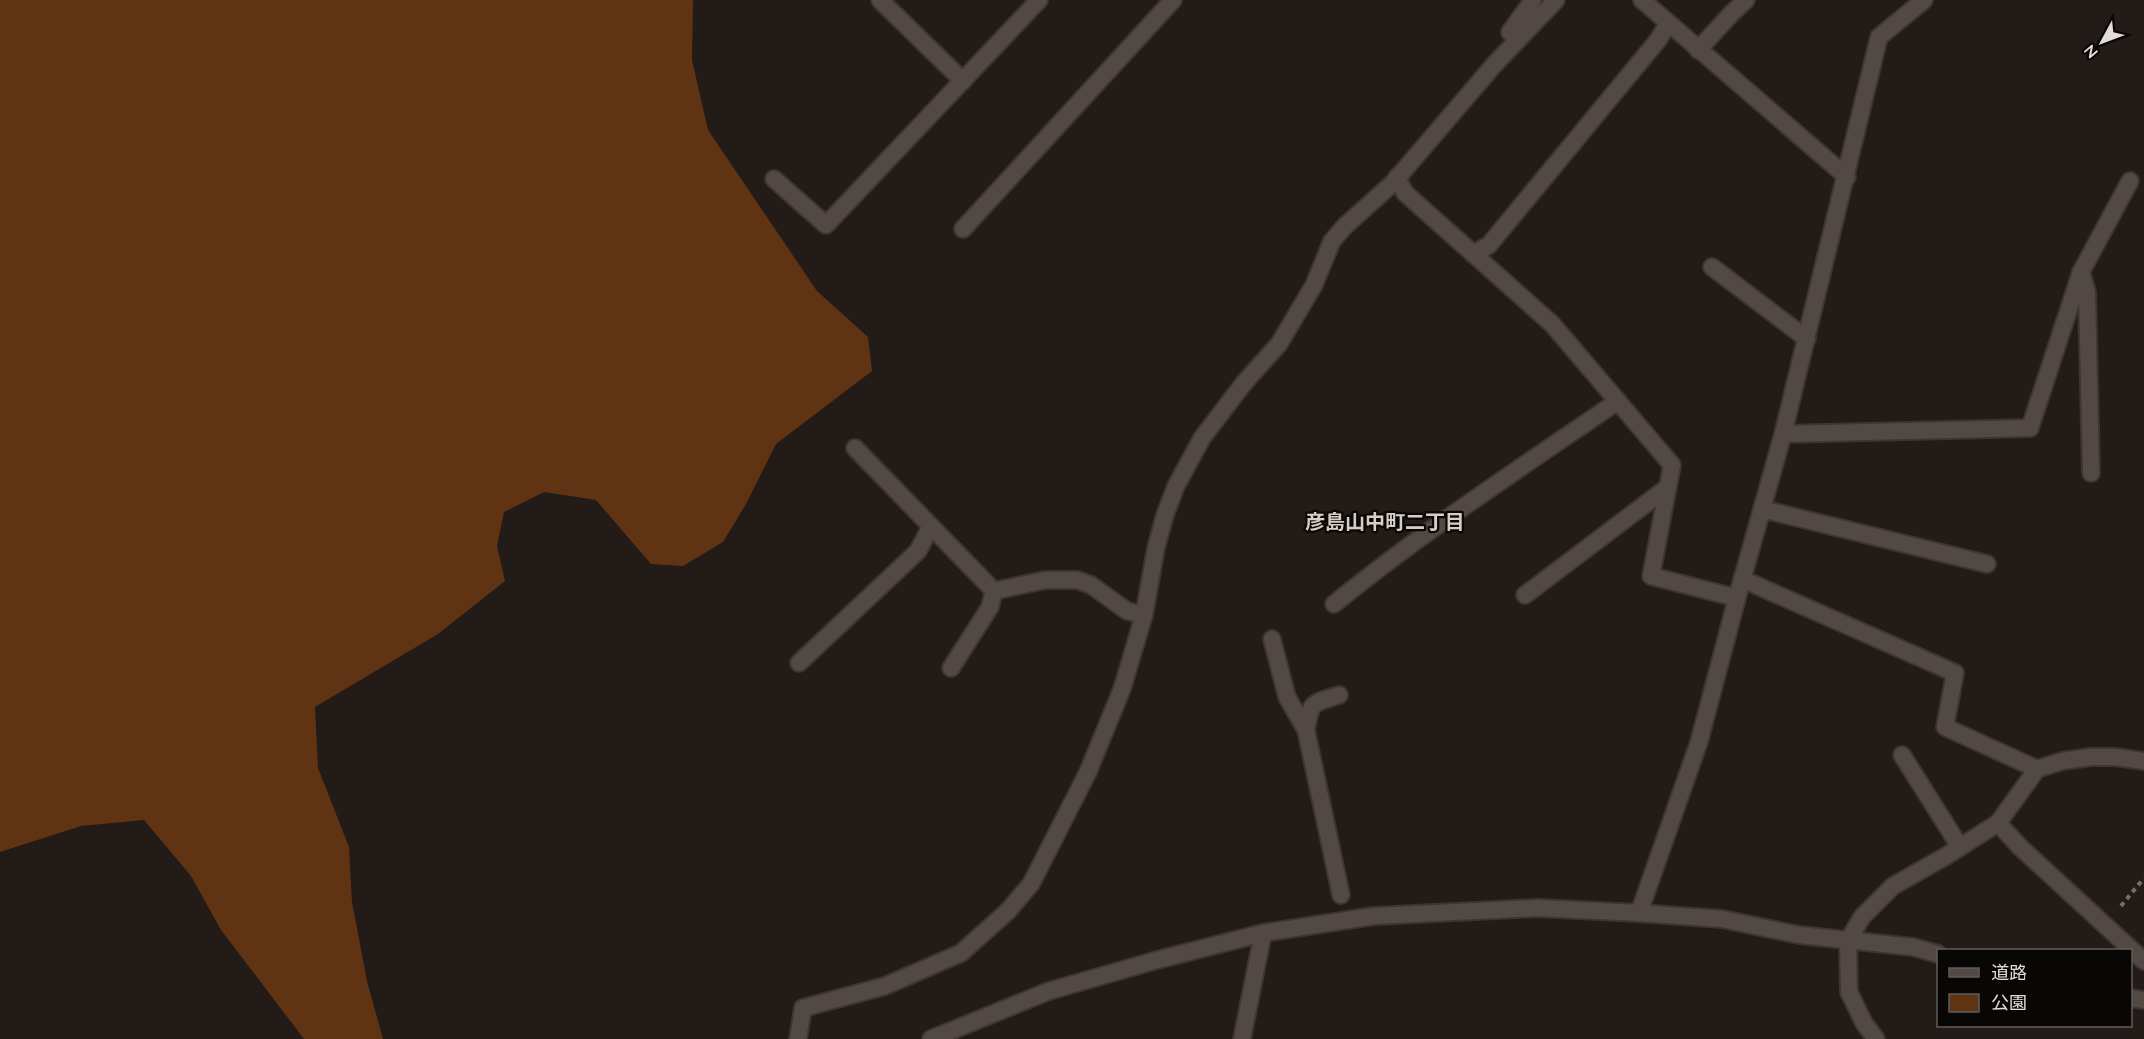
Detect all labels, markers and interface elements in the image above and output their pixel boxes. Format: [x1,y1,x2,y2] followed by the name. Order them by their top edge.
[2072,12,2132,72] north arrow
[2079,41,2102,63] text: N
[1305,509,1465,534] district label: 彦島山中町二丁目
[1937,949,2132,1027] legend
[1991,961,2027,984] text: 道路
[1991,991,2027,1014] text: 公園

